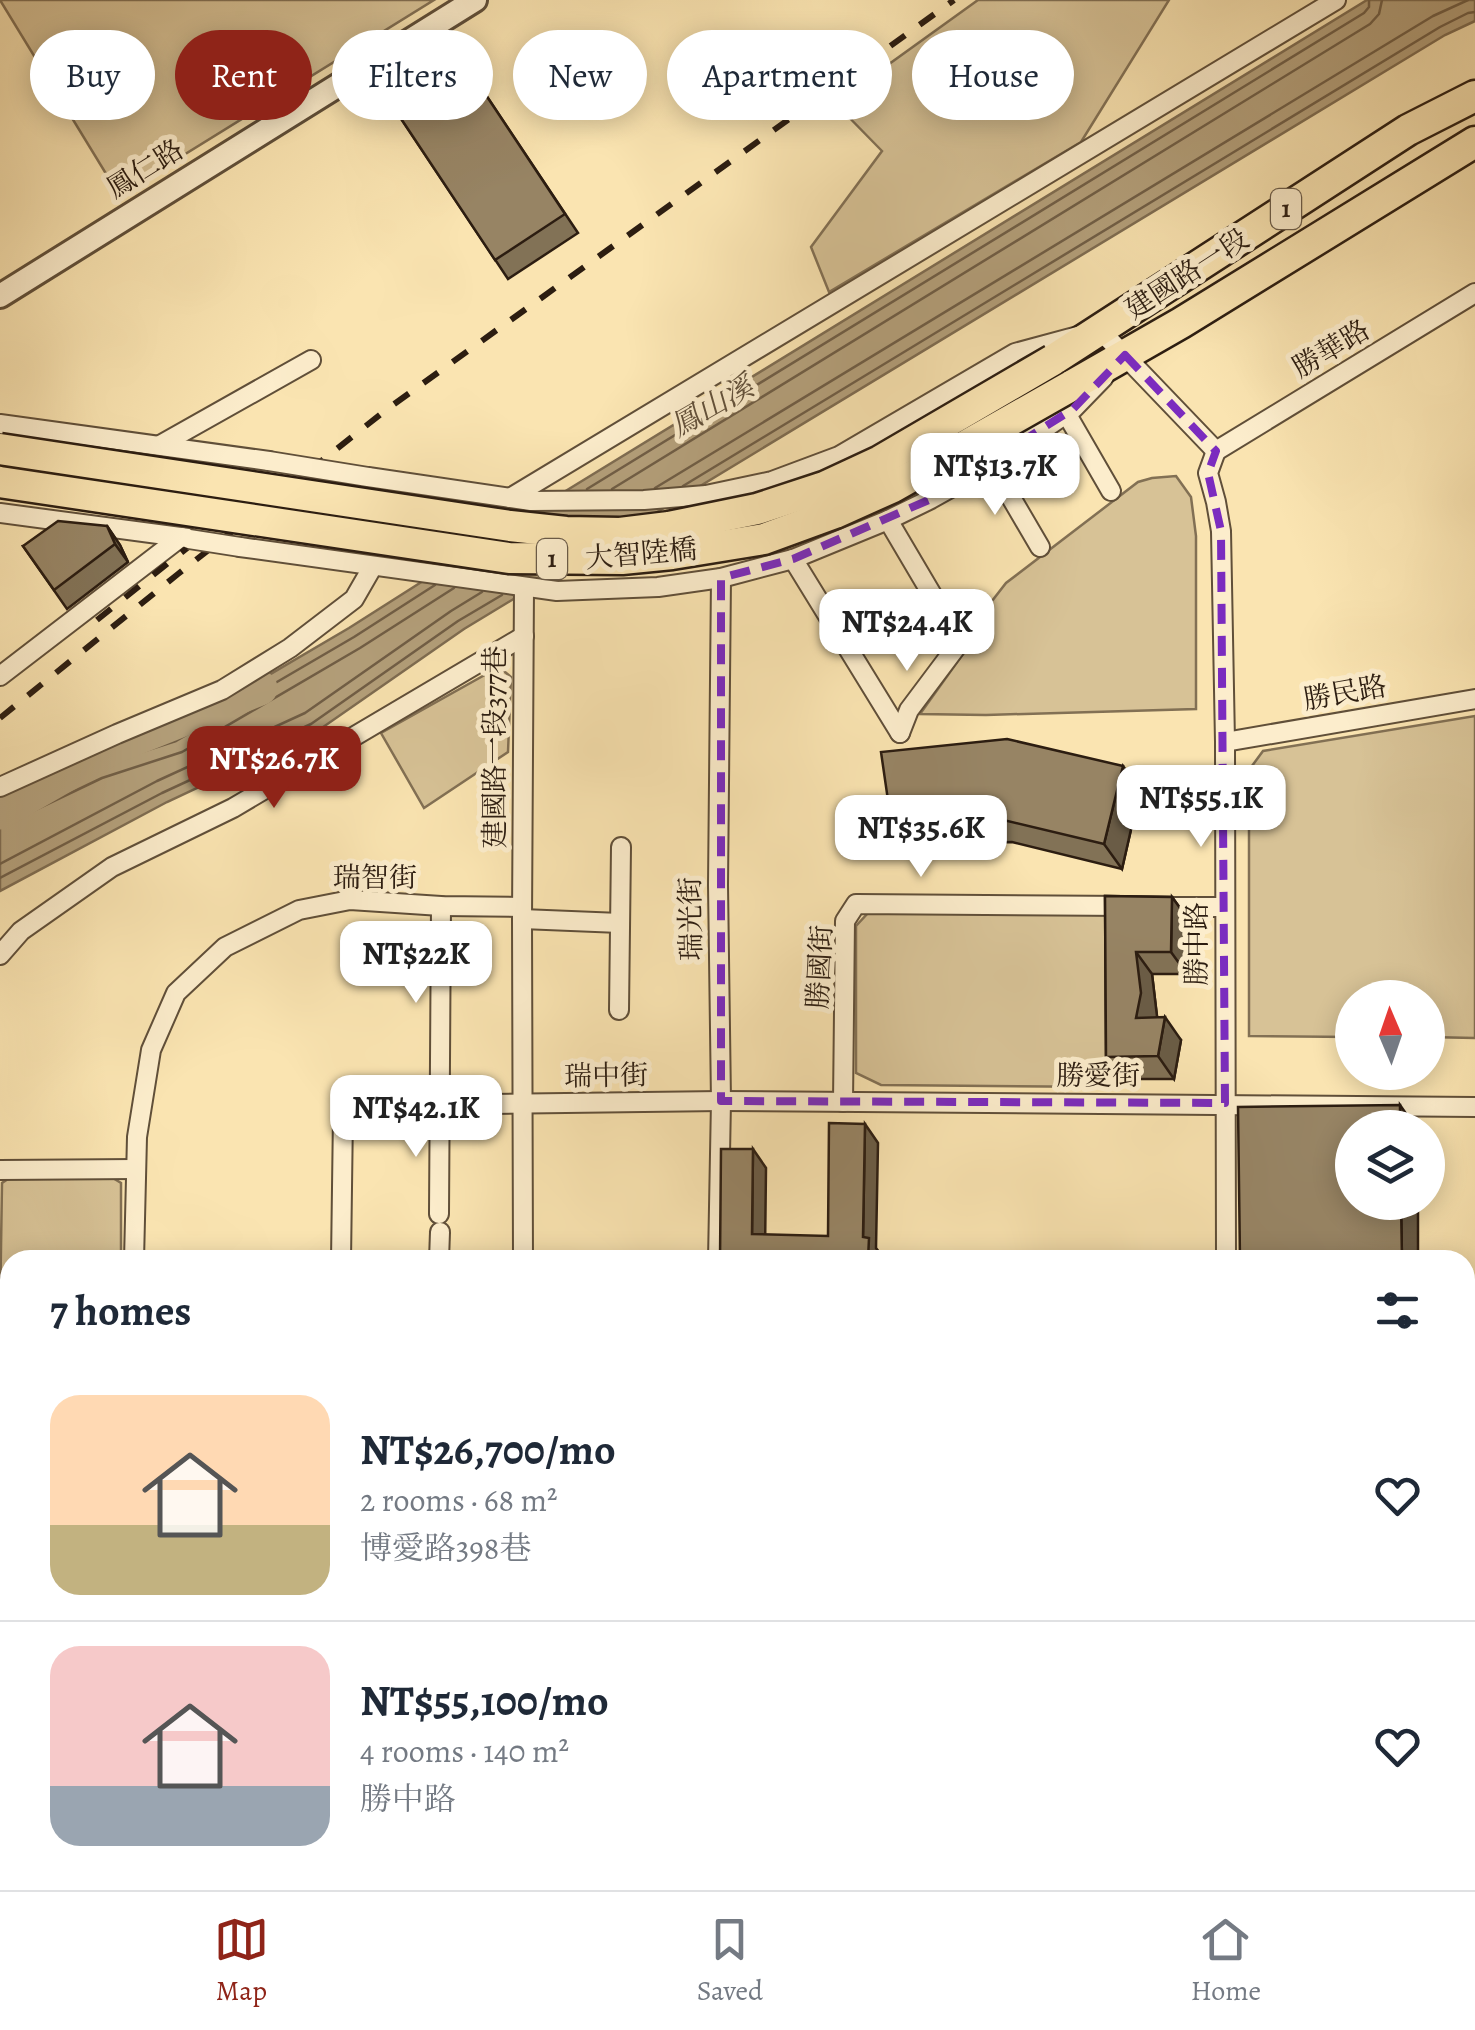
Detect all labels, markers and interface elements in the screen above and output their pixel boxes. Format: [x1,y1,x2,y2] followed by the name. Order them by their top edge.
[30,30,155,120] chip: Buy
[175,30,312,120] chip: Rent
[332,30,493,120] chip: Filters
[513,30,647,120] chip: New
[667,30,892,120] chip: Apartment
[912,30,1074,120] chip: House
[99,131,191,207] street label: 鳳仁路
[1271,189,1301,229] road number: 1
[1118,220,1256,328] street label: 建國路一段
[1285,311,1377,387] street label: 勝華路
[663,365,764,446] water label: 鳳山溪
[892,433,1098,518] pin: NT$13.7K
[933,443,1057,487] text: NT$13.7K
[584,530,698,578] street label: 大智陸橋
[537,539,567,579] road number: 1
[804,589,1010,674] pin: NT$24.4K
[841,599,973,643] text: NT$24.4K
[476,645,514,849] street label: 建國路一段377巷
[1300,667,1390,719] street label: 勝民路
[171,726,377,811] pin: NT$26.7K
[209,736,339,780] text: NT$26.7K
[1098,765,1304,850] pin: NT$55.1K
[1139,775,1263,819] text: NT$55.1K
[818,795,1024,880] pin: NT$35.6K
[857,805,985,849] text: NT$35.6K
[333,859,417,897] street label: 瑞智街
[671,877,711,961] street label: 瑞光街
[1178,902,1216,986] street label: 勝中路
[335,921,497,1006] pin: NT$22K
[799,924,841,1010] street label: 勝國街
[362,931,470,975] text: NT$22K
[1335,980,1445,1090] north arrow
[1335,980,1445,1220] map controls
[564,1056,648,1096] street label: 瑞中街
[1056,1057,1140,1095] street label: 勝愛街
[313,1075,519,1160] pin: NT$42.1K
[352,1085,480,1129] text: NT$42.1K
[1335,1110,1445,1220] button: layers
[50,1282,191,1339] text: 7 homes
[1370,1283,1425,1338] icon: filters
[360,1421,616,1478] text: NT$26,700/mo
[130,1435,250,1555] icon: home
[1370,1468,1425,1523] icon: heart
[360,1478,558,1522] text: 2 rooms · 68 m²
[360,1526,531,1570] text: 博愛路398巷
[360,1672,609,1729] text: NT$55,100/mo
[130,1686,250,1806] icon: home
[1370,1719,1425,1774] icon: heart
[360,1729,569,1773] text: 4 rooms · 140 m²
[360,1777,456,1821] text: 勝中路
[214,1912,269,2010] tab: Map
[697,1912,763,2010] tab: Saved
[1191,1912,1261,2010] tab: Home

